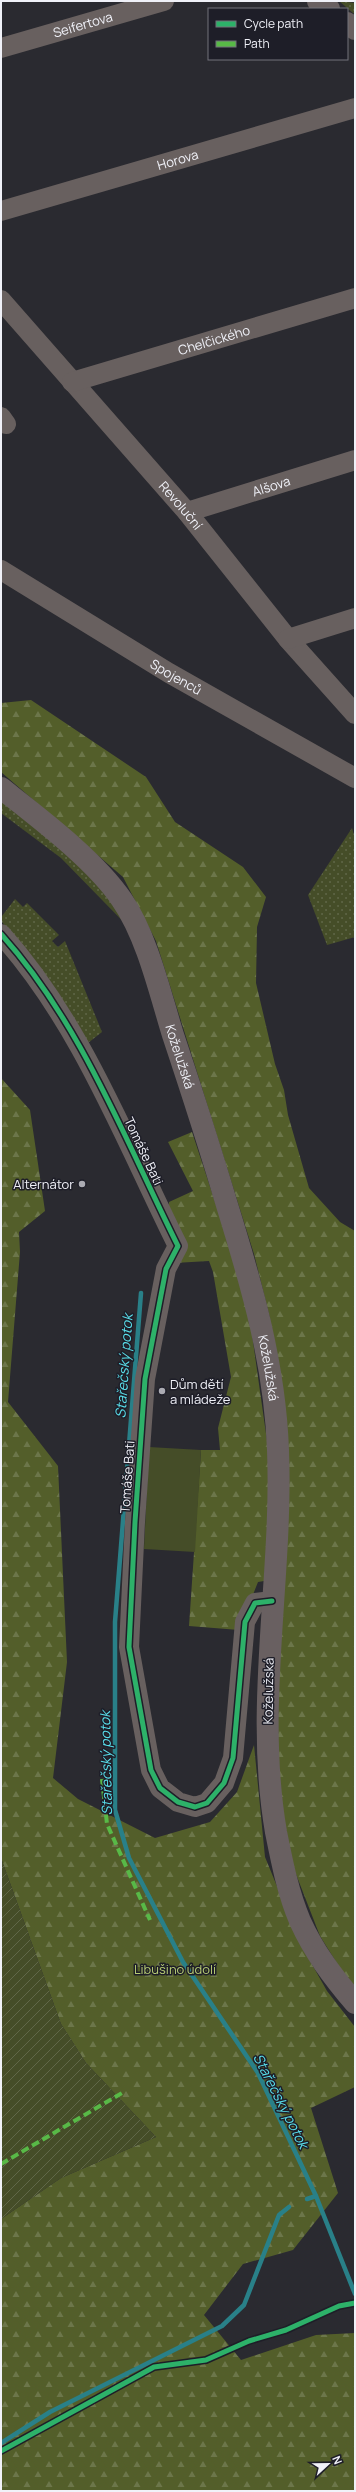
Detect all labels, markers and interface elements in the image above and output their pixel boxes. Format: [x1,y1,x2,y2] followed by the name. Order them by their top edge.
[51,7,115,42] street label: Seifertova
[208,8,348,60] legend
[244,15,303,32] text: Cycle path
[244,35,270,52] text: Path
[155,145,200,174] street label: Horova
[176,321,252,359] street label: Chelčického
[250,472,292,500] street label: Alšova
[155,477,207,533] street label: Revoluční
[147,655,205,699] street label: Spojenců
[161,1022,199,1091] street label: Koželužská
[120,1114,168,1188] street label: Tomáše Bati
[13,1175,74,1193] place label: Alternátor
[77,1179,87,1189] marker: Alternátor
[110,1311,137,1419] water label: Stařečský potok
[254,1333,283,1402] street label: Koželužská
[170,1375,231,1408] place label: Dům dětí a mládeže
[157,1386,167,1396] marker: Dům dětí a mládeže
[115,1440,139,1514] street label: Tomáše Bati
[258,1657,278,1725] street label: Koželužská
[95,1709,116,1815] water label: Stařečský potok
[134,1960,216,1978] park label: Libušino údolí
[249,2050,315,2153] water label: Stařečský potok
[308,2444,348,2484] north arrow
[329,2454,346,2467] text: N

